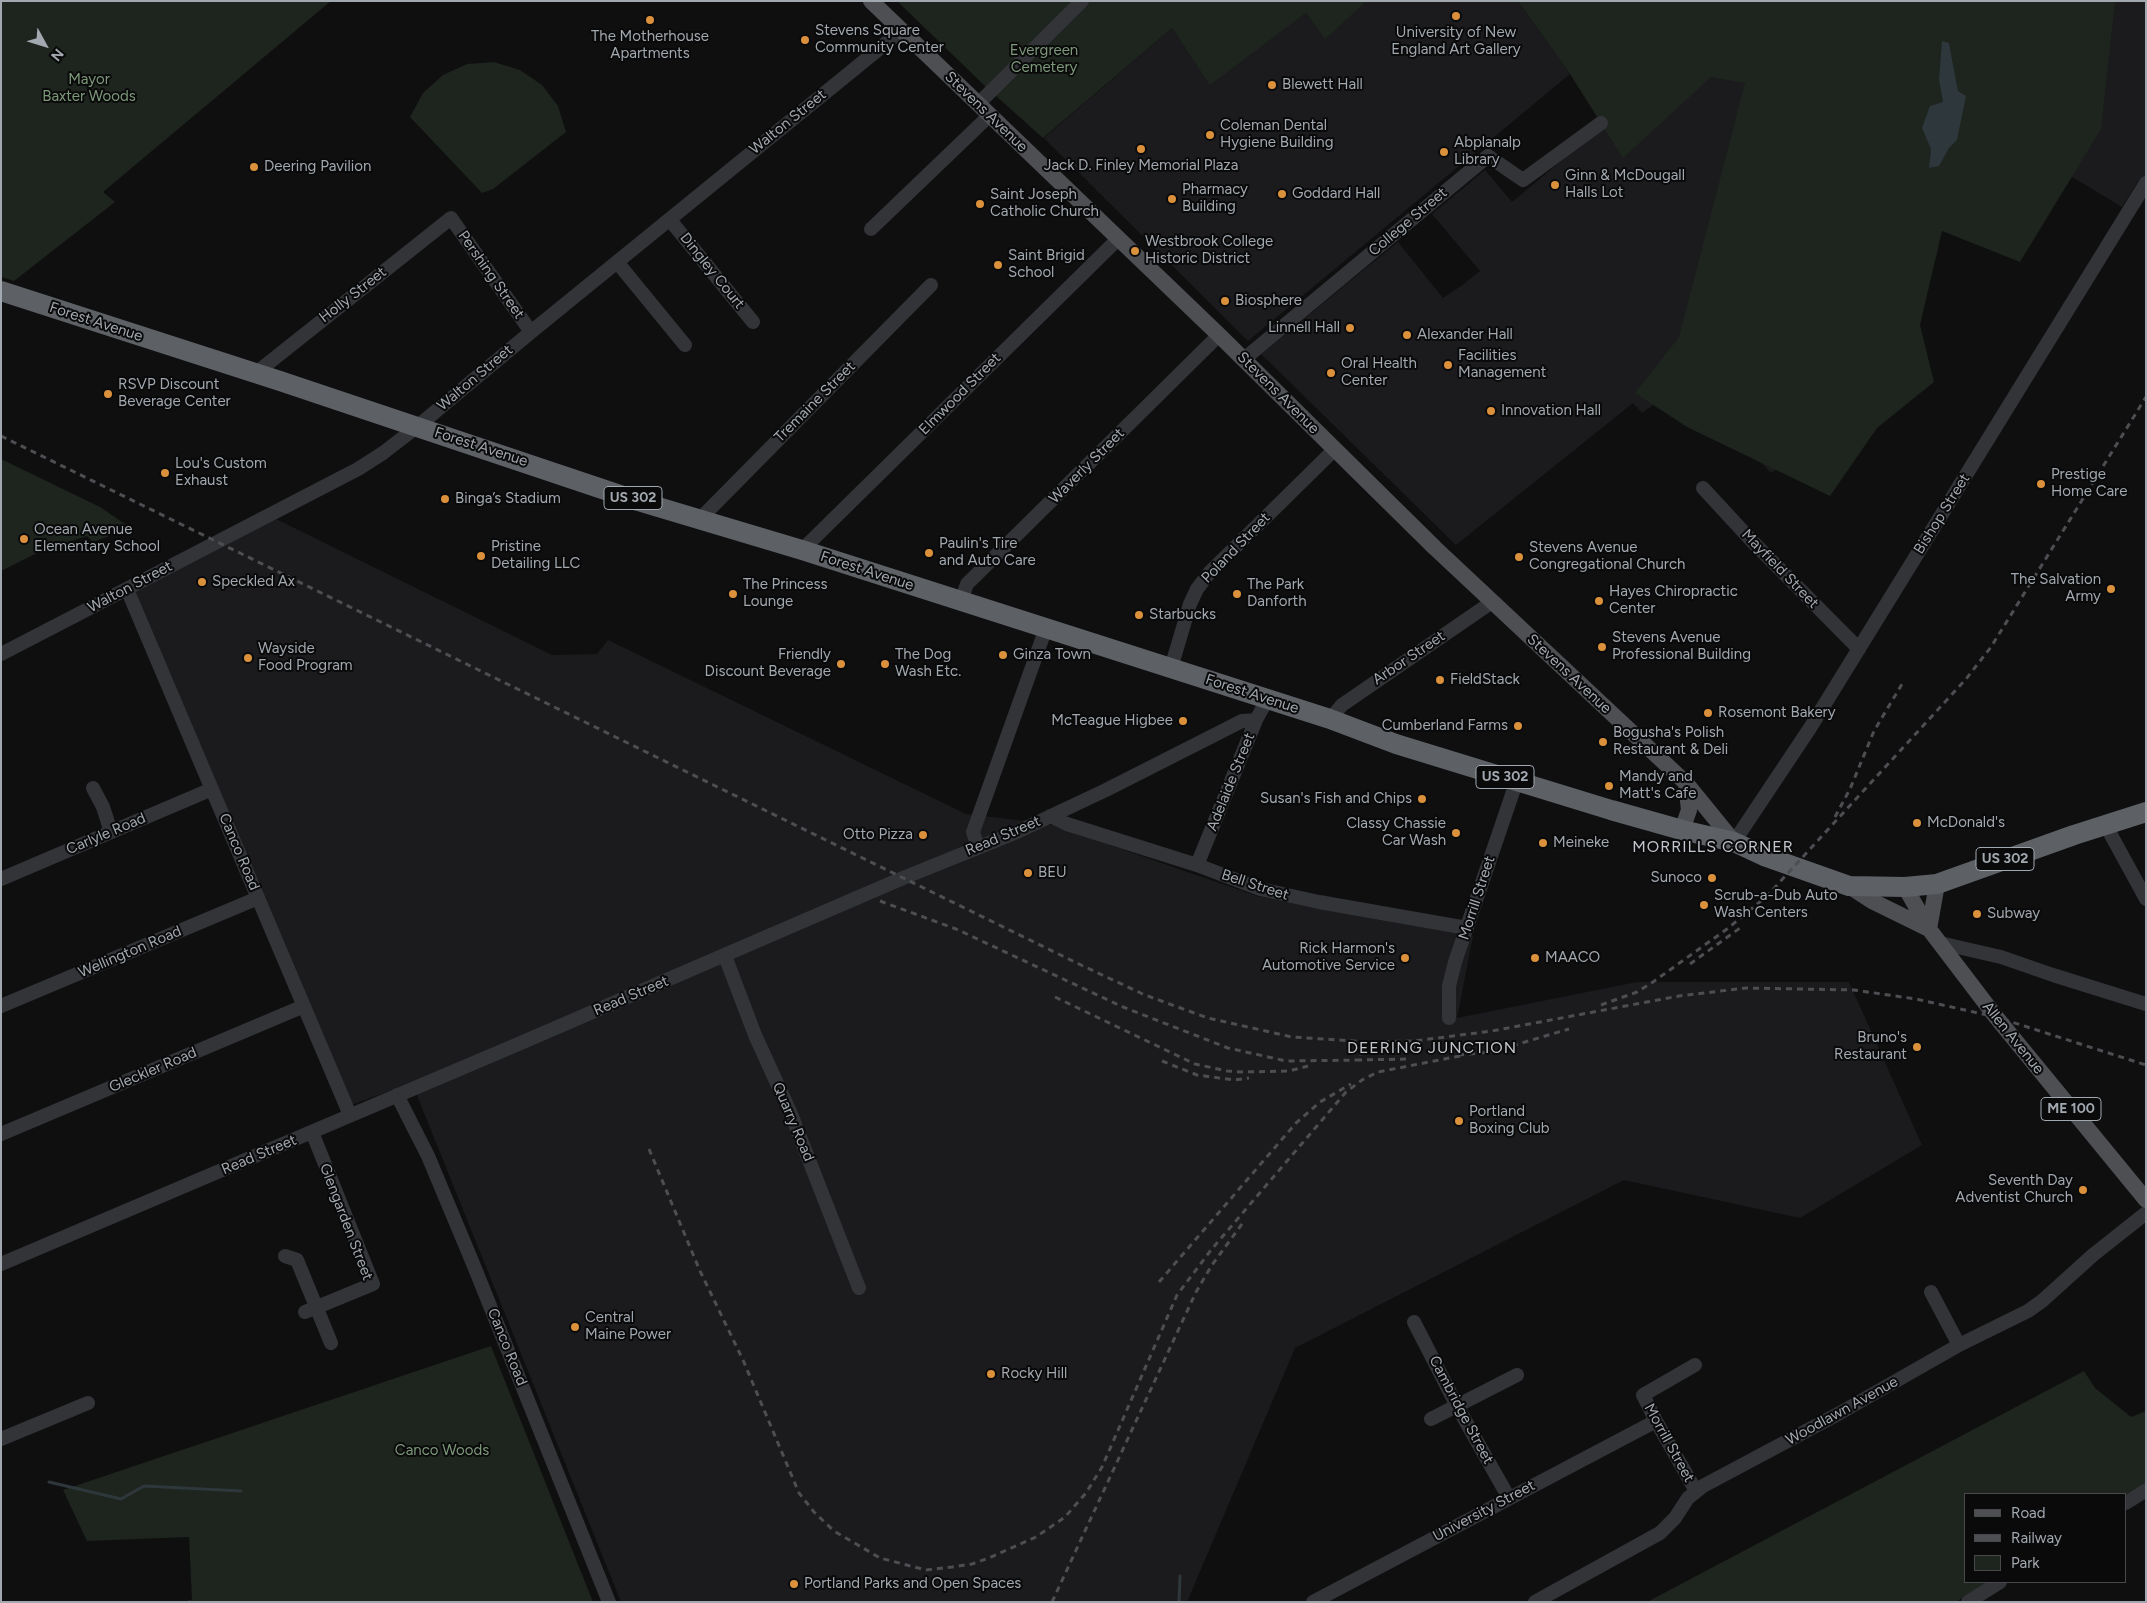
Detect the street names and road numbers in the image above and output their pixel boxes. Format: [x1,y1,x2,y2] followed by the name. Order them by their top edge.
[941,68,1031,156] street label: Stevens Avenue
[746,86,830,158] street label: Walton Street
[1365,184,1451,260] street label: College Street
[454,227,528,323] street label: Pershing Street
[676,229,748,313] street label: Dingley Court
[316,263,390,327] street label: Holly Street
[47,298,145,346] street label: Forest Avenue
[434,341,516,415] street label: Walton Street
[1233,348,1323,438] street label: Stevens Avenue
[915,349,1005,439] street label: Elmwood Street
[771,358,859,446] street label: Tremaine Street
[432,423,530,471] street label: Forest Avenue
[1046,425,1128,507] street label: Waverly Street
[1910,471,1974,557] street label: Bishop Street
[604,486,662,509] road number: US 302
[1198,509,1274,587] street label: Poland Street
[1738,526,1822,612] street label: Mayfield Street
[818,547,916,595] street label: Forest Avenue
[85,557,175,617] street label: Walton Street
[1369,627,1449,689] street label: Arbor Street
[1523,630,1615,718] street label: Stevens Avenue
[1203,670,1301,718] street label: Forest Avenue
[1203,730,1259,834] street label: Adelaide Street
[1476,766,1534,789] road number: US 302
[64,809,148,859] street label: Carlyle Road
[215,811,263,893] street label: Canco Road
[963,812,1043,860] street label: Read Street
[1976,848,2034,871] road number: US 302
[1455,854,1499,942] street label: Morrill Street
[1219,866,1291,904] street label: Bell Street
[76,922,184,982] street label: Wellington Road
[591,972,671,1020] street label: Read Street
[1978,998,2048,1078] street label: Allen Avenue
[107,1044,199,1096] street label: Gleckler Road
[768,1080,818,1164] street label: Quarry Road
[2041,1098,2101,1120] road number: ME 100
[219,1131,299,1179] street label: Read Street
[315,1161,377,1283] street label: Glengarden Street
[483,1306,531,1388] street label: Canco Road
[1425,1353,1497,1467] street label: Cambridge Street
[1783,1373,1901,1449] street label: Woodlawn Avenue
[1640,1400,1698,1486] street label: Morrill Street
[1430,1477,1538,1545] street label: University Street

